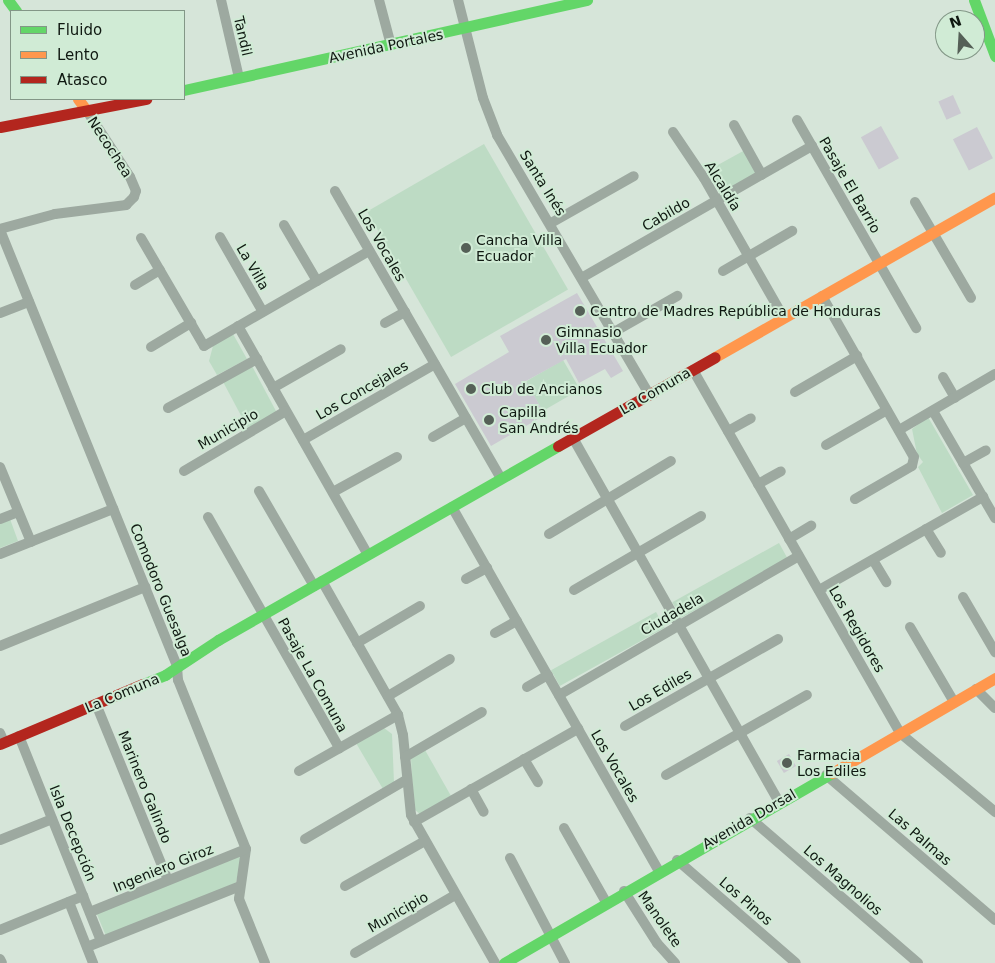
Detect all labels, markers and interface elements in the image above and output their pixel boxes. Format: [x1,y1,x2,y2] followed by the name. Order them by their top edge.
[10,10,185,100] legend
[935,10,985,60] north arrow
[947,12,964,31] text: N
[230,14,256,58] street label: Tandil
[57,21,102,39] text: Fluido
[327,26,445,66] street label: Avenida Portales
[57,46,99,64] text: Lento
[57,71,107,89] text: Atasco
[84,113,136,181] street label: Necochea
[816,134,884,236] street label: Pasaje El Barrio
[516,147,570,219] street label: Santa Inés
[701,158,745,214] street label: Alcaldía
[639,194,693,234] street label: Cabildo
[354,206,410,284] street label: Los Vocales
[476,232,562,264] place label: Cancha Villa Ecuador
[233,241,273,293] street label: La Villa
[460,242,472,254] marker: Cancha Villa Ecuador
[590,303,881,319] place label: Centro de Madres República de Honduras
[574,305,586,317] marker: Centro de Madres República de Honduras
[556,324,647,357] place label: Gimnasio Villa Ecuador
[540,334,552,346] marker: Gimnasio Villa Ecuador
[313,357,411,423] street label: Los Concejales
[617,364,693,418] street label: La Comuna
[481,381,602,397] place label: Club de Ancianos
[465,383,477,395] marker: Club de Ancianos
[499,404,578,437] place label: Capilla San Andrés
[195,405,261,453] street label: Municipio
[483,414,495,426] marker: Capilla San Andrés
[127,521,195,659] street label: Comodoro Guesalga
[825,583,889,675] street label: Los Regidores
[638,589,706,639] street label: Ciudadela
[275,615,351,735] street label: Pasaje La Comuna
[626,665,694,715] street label: Los Ediles
[82,670,162,716] street label: La Comuna
[587,727,643,805] street label: Los Vocales
[115,728,175,846] street label: Marinero Galindo
[797,747,866,780] place label: Farmacia Los Ediles
[781,757,793,769] marker: Farmacia Los Ediles
[46,783,100,883] street label: Isla Decepción
[699,785,799,853] street label: Avenida Dorsal
[885,805,955,869] street label: Las Palmas
[111,840,215,896] street label: Ingeniero Giroz
[800,841,886,919] street label: Los Magnolios
[716,873,776,929] street label: Los Pinos
[365,888,431,936] street label: Municipio
[635,888,685,950] street label: Manolete

